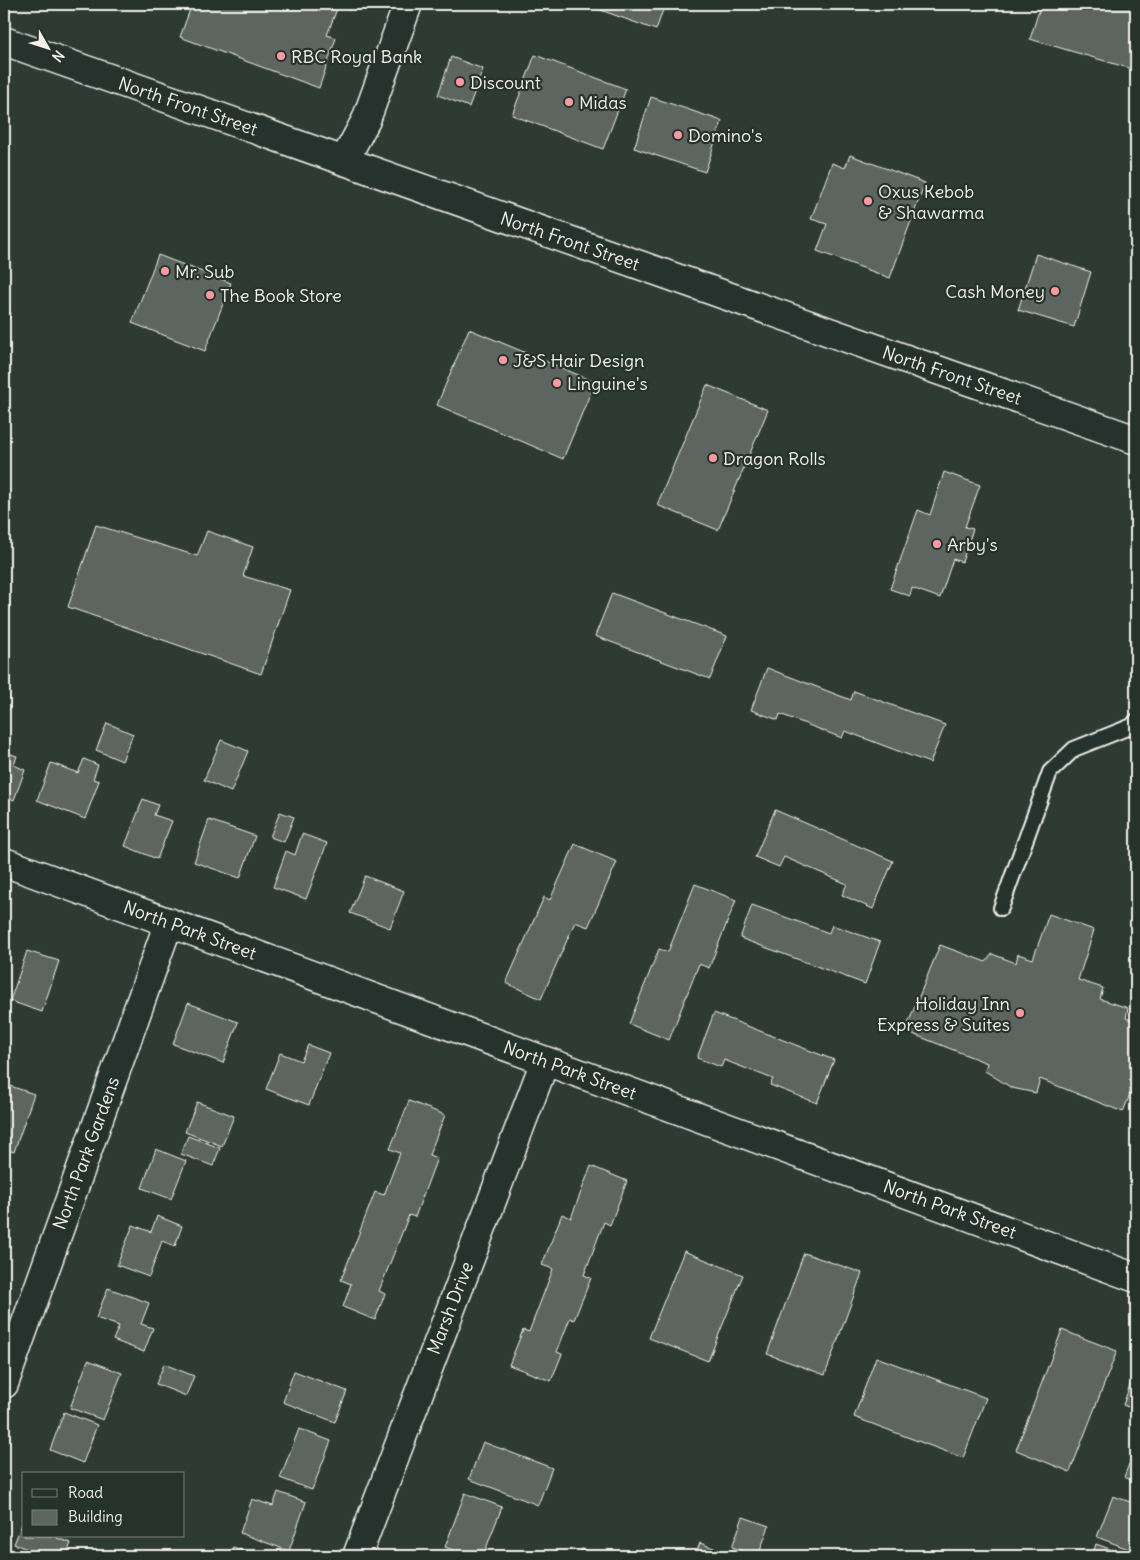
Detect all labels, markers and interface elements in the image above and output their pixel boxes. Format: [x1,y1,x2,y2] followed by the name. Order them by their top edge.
[22,22,72,72] north arrow
[291,45,422,68] place label: RBC Royal Bank
[48,47,68,66] text: N
[275,50,287,62] marker: RBC Royal Bank
[115,71,261,141] street label: North Front Street
[470,71,541,94] place label: Discount
[454,76,466,88] marker: Discount
[579,91,627,114] place label: Midas
[563,96,575,108] marker: Midas
[688,124,763,147] place label: Domino's
[672,129,684,141] marker: Domino's
[878,180,985,224] place label: Oxus Kebob & Shawarma
[862,195,874,207] marker: Oxus Kebob & Shawarma
[497,206,643,276] street label: North Front Street
[175,260,234,283] place label: Mr. Sub
[159,265,171,277] marker: Mr. Sub
[945,280,1045,303] place label: Cash Money
[220,284,342,307] place label: The Book Store
[1049,285,1061,297] marker: Cash Money
[204,289,216,301] marker: The Book Store
[879,340,1025,410] street label: North Front Street
[513,349,645,372] place label: J&S Hair Design
[497,354,509,366] marker: J&S Hair Design
[567,372,648,395] place label: Linguine's
[551,377,563,389] marker: Linguine's
[723,447,826,470] place label: Dragon Rolls
[707,452,719,464] marker: Dragon Rolls
[947,533,998,556] place label: Arby's
[931,538,943,550] marker: Arby's
[120,895,260,965] street label: North Park Street
[877,992,1010,1036] place label: Holiday Inn Express & Suites
[1014,1007,1026,1019] marker: Holiday Inn Express & Suites
[500,1035,640,1105] street label: North Park Street
[48,1073,124,1233] street label: North Park Gardens
[880,1174,1020,1244] street label: North Park Street
[422,1258,478,1358] street label: Marsh Drive
[22,1472,185,1538] legend
[68,1483,103,1502] text: Road
[68,1507,123,1526] text: Building

